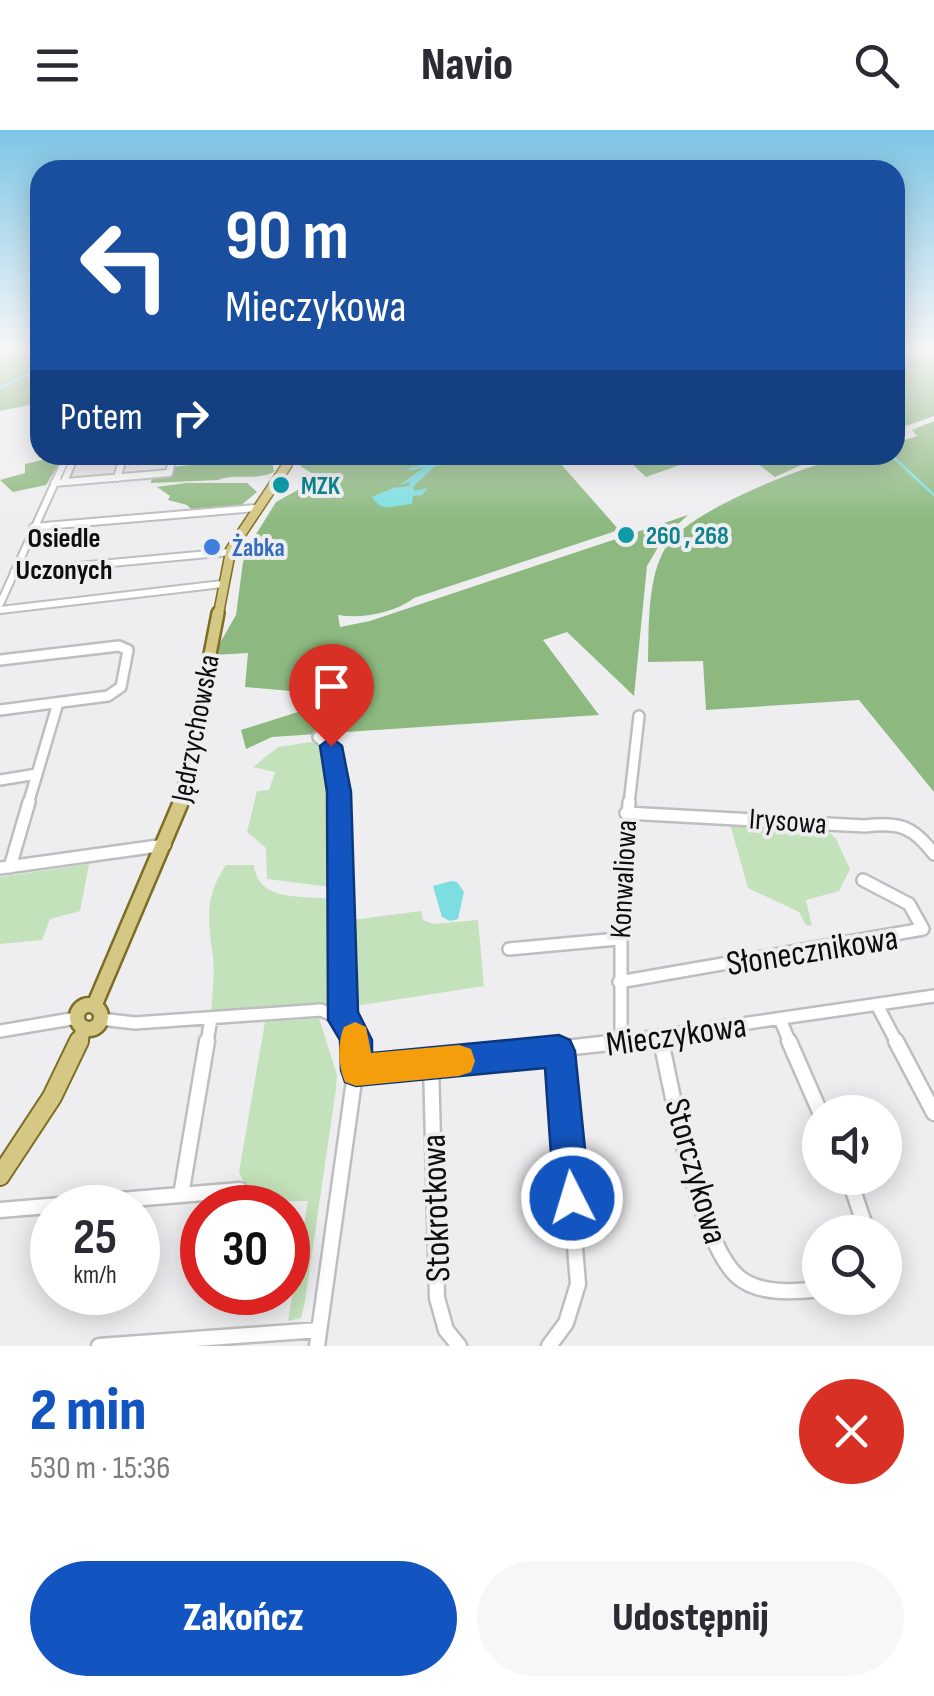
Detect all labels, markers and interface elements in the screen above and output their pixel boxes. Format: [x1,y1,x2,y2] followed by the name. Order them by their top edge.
[30,38,85,93] icon: menu
[421,38,513,93] text: Navio
[849,38,904,93] icon: search
[225,195,349,279] text: 90 m
[60,200,190,330] icon: left
[225,280,407,335] text: Mieczykowa
[163,390,218,445] icon: right
[60,395,143,440] text: Potem
[301,471,341,502] place label: MZK
[270,474,292,496] marker: MZK
[646,521,729,552] place label: 260 , 268
[16,522,112,587] district label: Osiedle Uczonych
[615,524,637,546] marker: 260 , 268
[232,533,285,564] place label: Żabka
[201,536,223,558] marker: Żabka
[289,644,374,747] pin
[164,651,228,806] street label: Jędrzychowska
[304,659,359,714] icon: arrive
[748,801,828,843] street label: Irysowa
[603,819,645,939] street label: Konwaliowa
[724,917,901,986] street label: Słonecznikowa
[603,1004,749,1067] street label: Mieczykowa
[654,1094,737,1249] street label: Storczykowa
[802,1095,902,1315] map controls
[802,1095,902,1195] button: sound
[412,1133,461,1283] street label: Stokrotkowa
[520,1146,624,1250] position arrow
[180,1185,310,1315] speed limit sign: 30
[73,1208,117,1268] text: 25
[802,1215,902,1315] button: search
[73,1260,117,1291] text: km/h
[30,1375,146,1447] text: 2 min
[799,1379,904,1484] button: close
[30,1449,170,1488] text: 530 m · 15:36
[30,1561,457,1676] button: Zakończ
[477,1561,904,1676] button: Udostępnij

